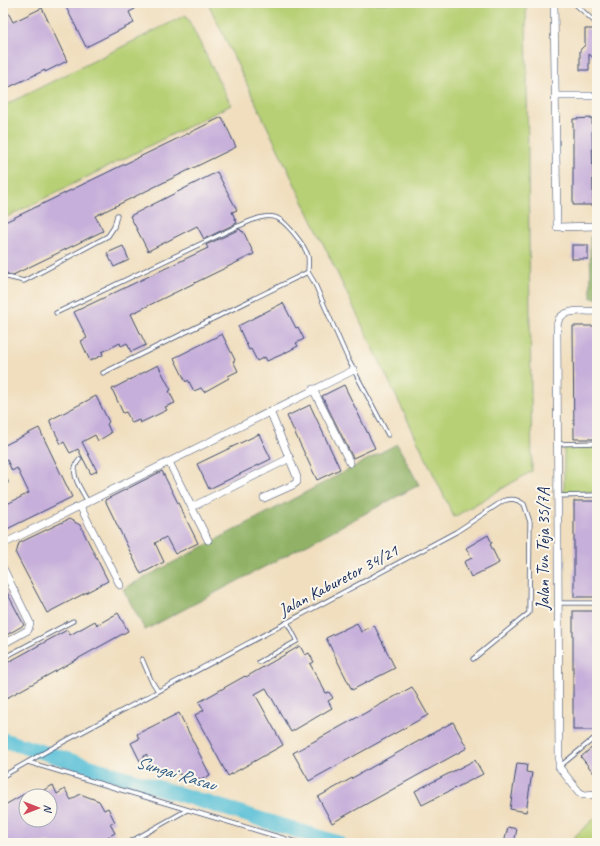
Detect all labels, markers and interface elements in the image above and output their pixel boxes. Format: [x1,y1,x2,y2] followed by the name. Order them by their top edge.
[533,487,554,611] street label: Jalan Tun Teja 35/7A
[274,540,403,621] street label: Jalan Kaburetor 34/21
[134,751,221,796] water label: Sungai Rasau
[18,788,58,828] north arrow
[41,805,55,814] text: N

